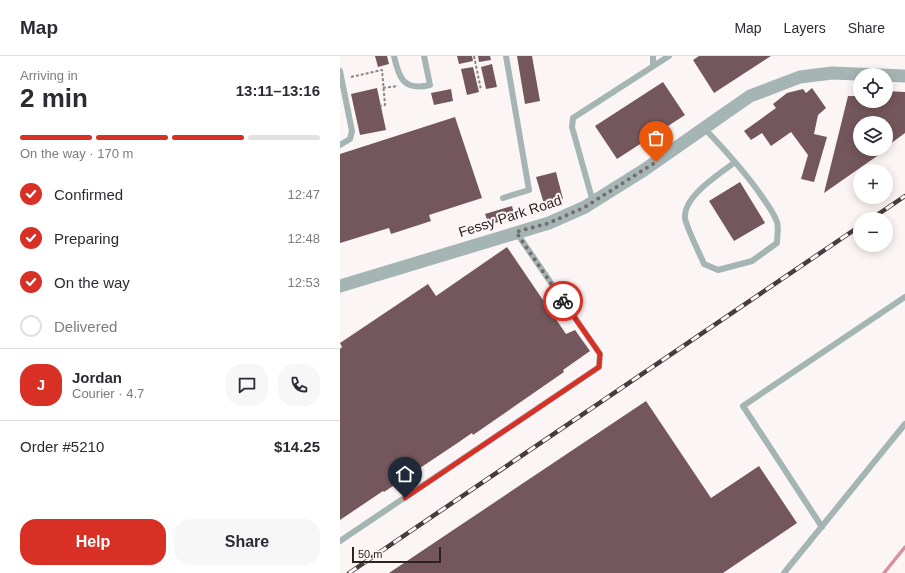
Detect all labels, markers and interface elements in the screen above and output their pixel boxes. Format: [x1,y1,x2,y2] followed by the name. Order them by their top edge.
[20,17,58,38] text: Map
[734,20,762,36] text: Map
[784,20,826,36] text: Layers
[848,20,885,36] text: Share
[20,68,78,83] text: Arriving in
[853,68,893,252] map controls
[853,68,893,108] button: locate
[236,82,320,99] text: 13:11–13:16
[20,83,88,113] text: 2 min
[853,116,893,156] button: layers
[639,121,673,162] pin
[645,127,667,149] icon: bag
[20,146,133,161] text: On the way · 170 m
[853,164,893,204] button: +
[20,183,42,205] icon: check
[54,186,123,203] text: Confirmed
[287,187,320,202] text: 12:47
[456,192,564,240] street label: Fessy Park Road
[853,212,893,252] button: −
[20,227,42,249] icon: check
[54,230,119,247] text: Preparing
[287,231,320,246] text: 12:48
[20,271,42,293] icon: check
[54,274,130,291] text: On the way
[287,275,320,290] text: 12:53
[543,281,583,321] courier
[552,290,574,312] icon: bike
[54,318,117,335] text: Delivered
[226,364,268,406] button: chat
[278,364,320,406] button: phone
[72,369,122,386] text: Jordan
[37,376,45,393] text: J
[72,386,144,401] text: Courier · 4.7
[20,438,104,455] text: Order #5210
[274,438,320,455] text: $14.25
[388,457,422,498] pin
[394,463,416,485] icon: home
[20,519,166,565] button: Help
[174,519,320,565] button: Share
[352,545,441,564] scale bar
[358,548,382,560] text: 50 m

